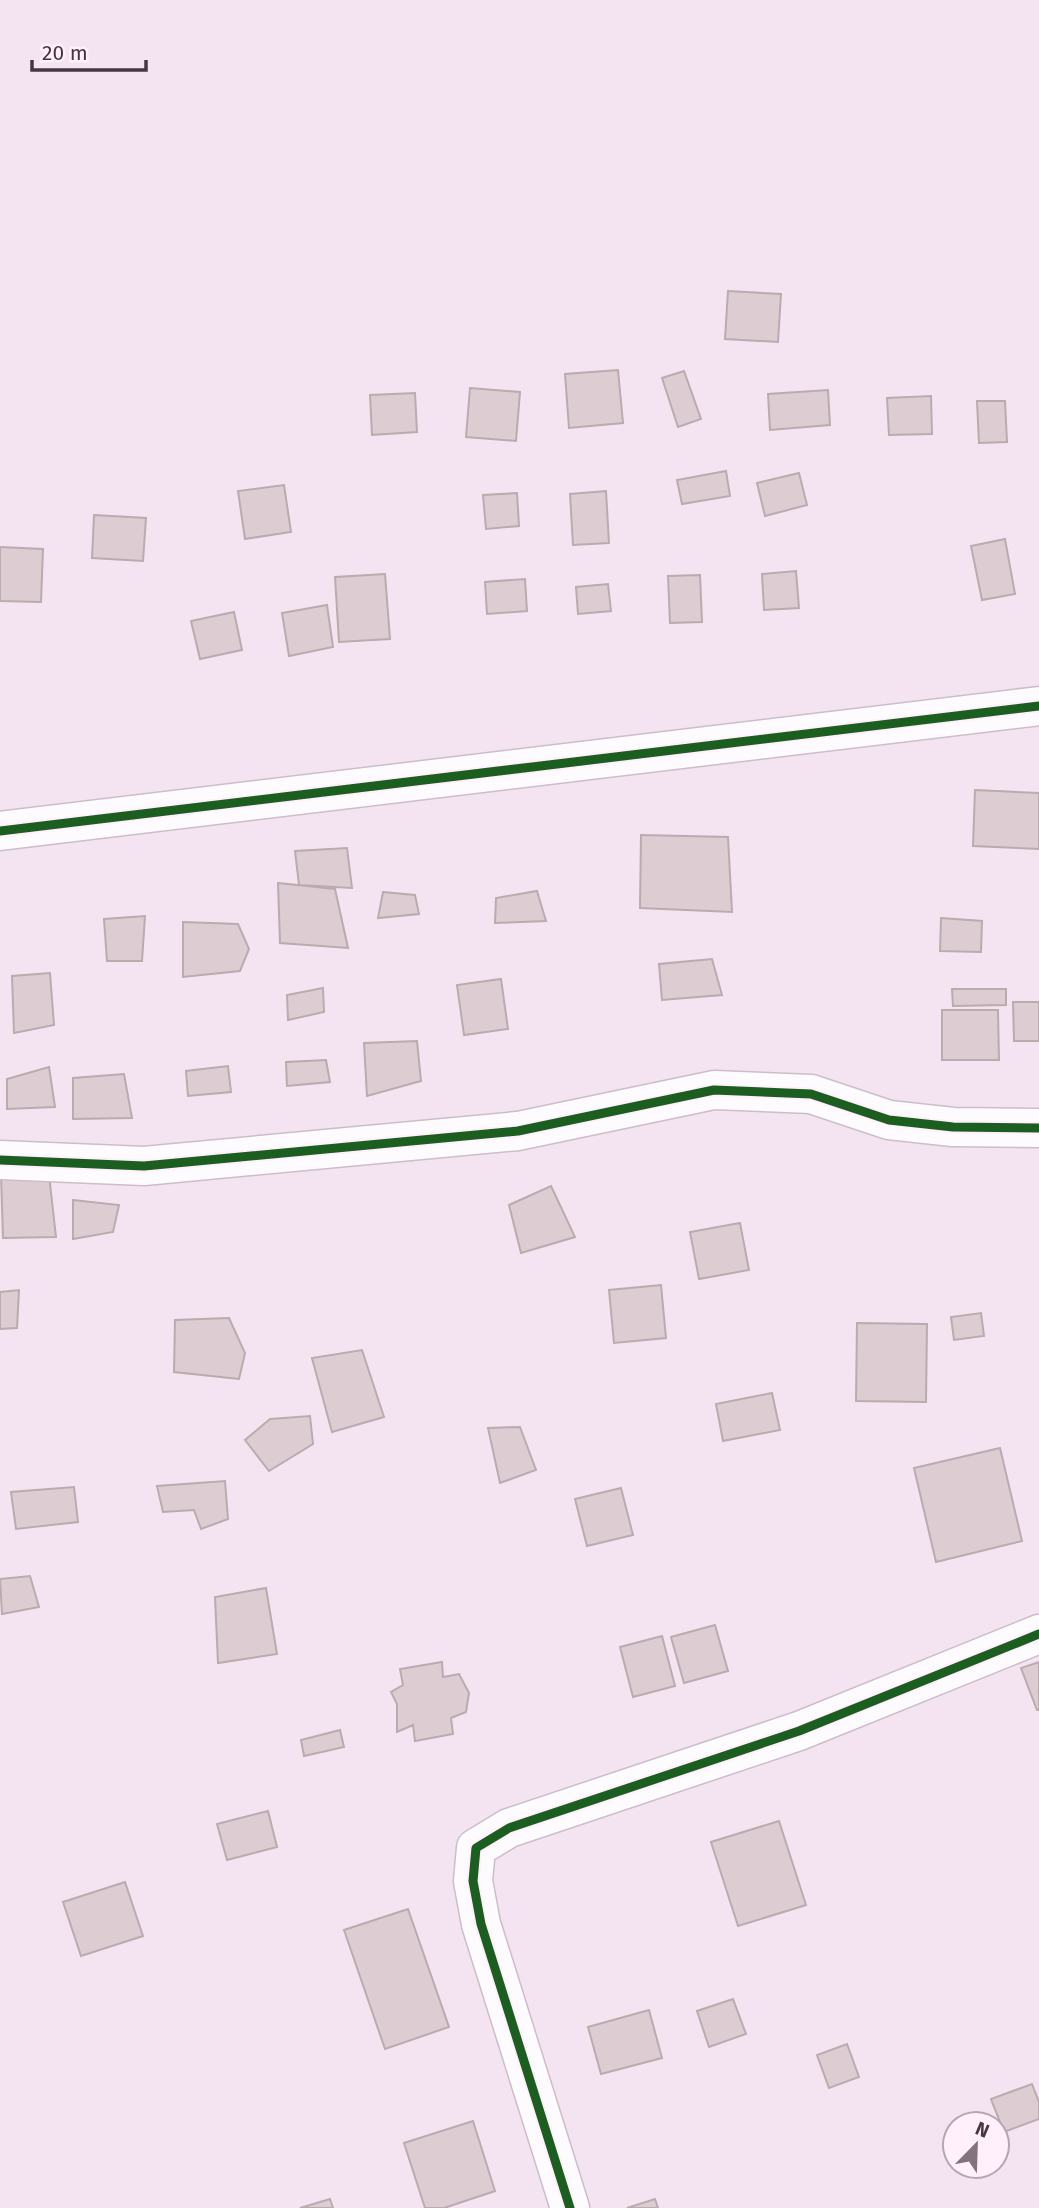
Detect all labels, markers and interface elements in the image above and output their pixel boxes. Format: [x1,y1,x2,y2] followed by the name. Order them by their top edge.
[32,28,145,72] scale bar
[42,40,88,66] text: 20 m
[941,2110,1011,2180] north arrow
[972,2117,993,2143] text: N

